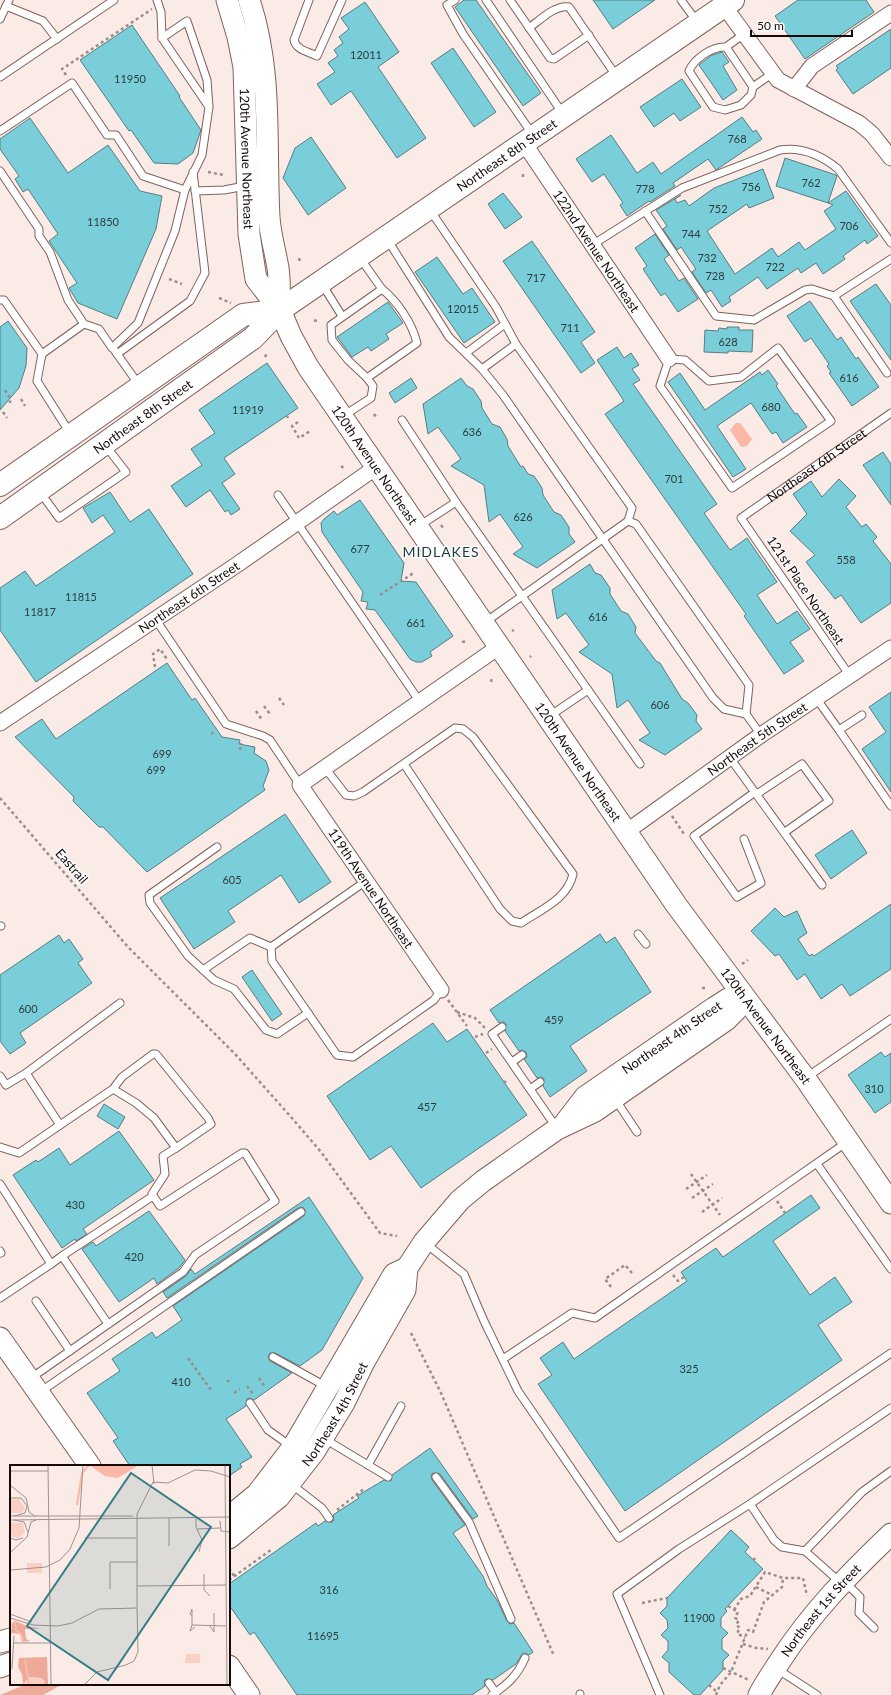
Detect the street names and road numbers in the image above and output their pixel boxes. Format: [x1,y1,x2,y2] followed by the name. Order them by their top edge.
[237,88,257,230] street label: 120th Avenue Northeast
[453,115,560,195] street label: Northeast 8th Street
[550,187,643,315] street label: 122nd Avenue Northeast
[90,376,196,457] street label: Northeast 8th Street
[328,402,422,528] street label: 120th Avenue Northeast
[764,425,870,506] street label: Northeast 6th Street
[764,533,848,647] street label: 121st Place Northeast
[135,557,242,636] street label: Northeast 6th Street
[704,698,810,779] street label: Northeast 5th Street
[532,699,625,825] street label: 120th Avenue Northeast
[325,825,417,951] street label: 119th Avenue Northeast
[52,845,92,887] street label: Eastrail
[717,964,815,1087] street label: 120th Avenue Northeast
[619,997,725,1077] street label: Northeast 4th Street
[298,1359,371,1469] street label: Northeast 4th Street
[777,1560,864,1660] street label: Northeast 1st Street

